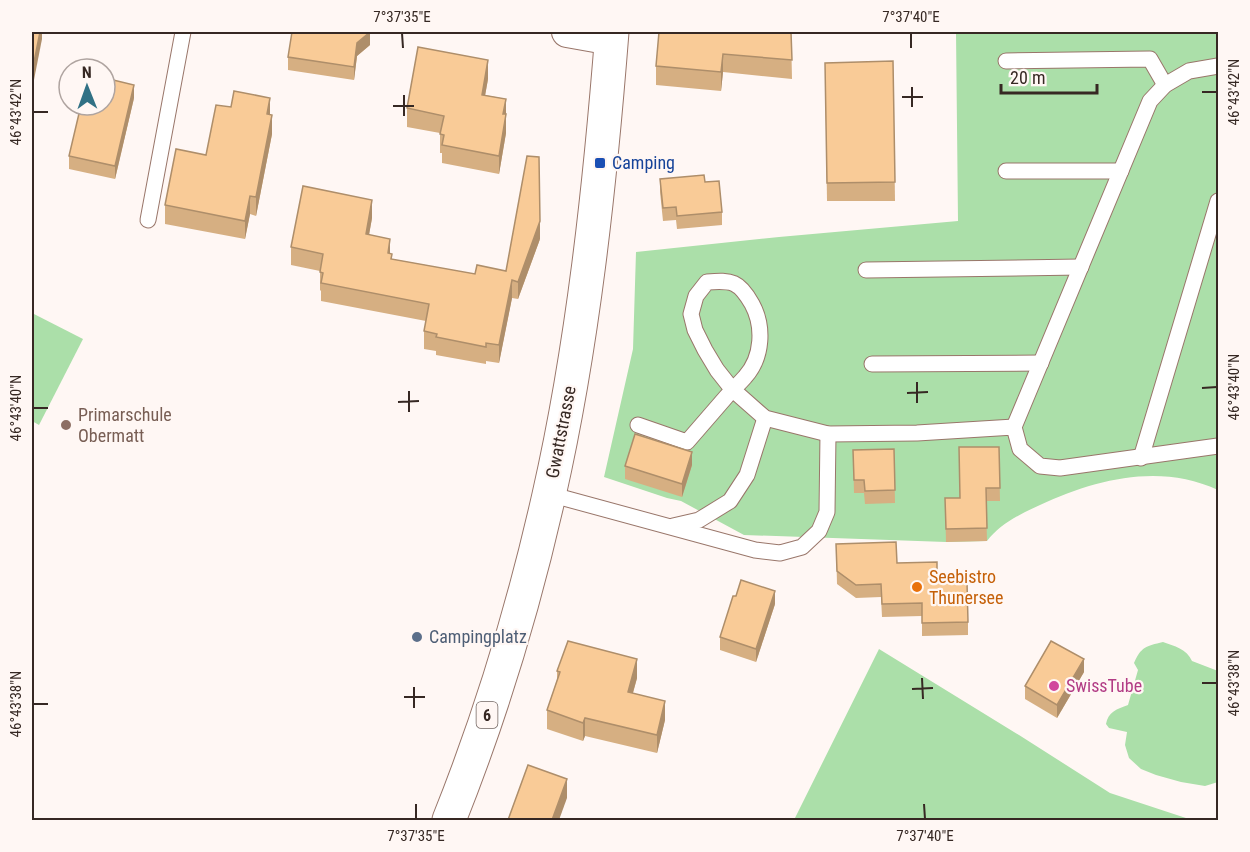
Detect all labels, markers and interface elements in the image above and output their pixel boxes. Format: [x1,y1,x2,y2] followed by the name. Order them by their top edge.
[373,8,431,26] text: 7°37'35"E
[882,8,940,26] text: 7°37'40"E
[57,57,117,117] north arrow
[1001,57,1097,95] scale bar
[1225,59,1243,125] text: 46°43'42"N
[82,63,92,82] text: N
[1010,67,1045,88] text: 20 m
[7,79,25,145] text: 46°43'42"N
[612,152,675,173] place label: Camping
[593,156,607,170] marker: Camping
[1225,354,1243,420] text: 46°43'40"N
[7,375,25,441] text: 46°43'40"N
[541,384,580,480] street label: Gwattstrasse
[78,404,172,446] place label: Primarschule Obermatt
[59,418,73,432] marker: Primarschule Obermatt
[929,566,1004,608] place label: Seebistro Thunersee
[910,580,924,594] marker: Seebistro Thunersee
[429,626,527,647] place label: Campingplatz
[410,630,424,644] marker: Campingplatz
[1225,650,1243,716] text: 46°43'38"N
[7,671,25,737] text: 46°43'38"N
[1066,675,1142,696] place label: SwissTube
[1047,679,1061,693] marker: SwissTube
[476,702,498,728] road number: 6
[387,827,445,845] text: 7°37'35"E
[896,827,954,845] text: 7°37'40"E

